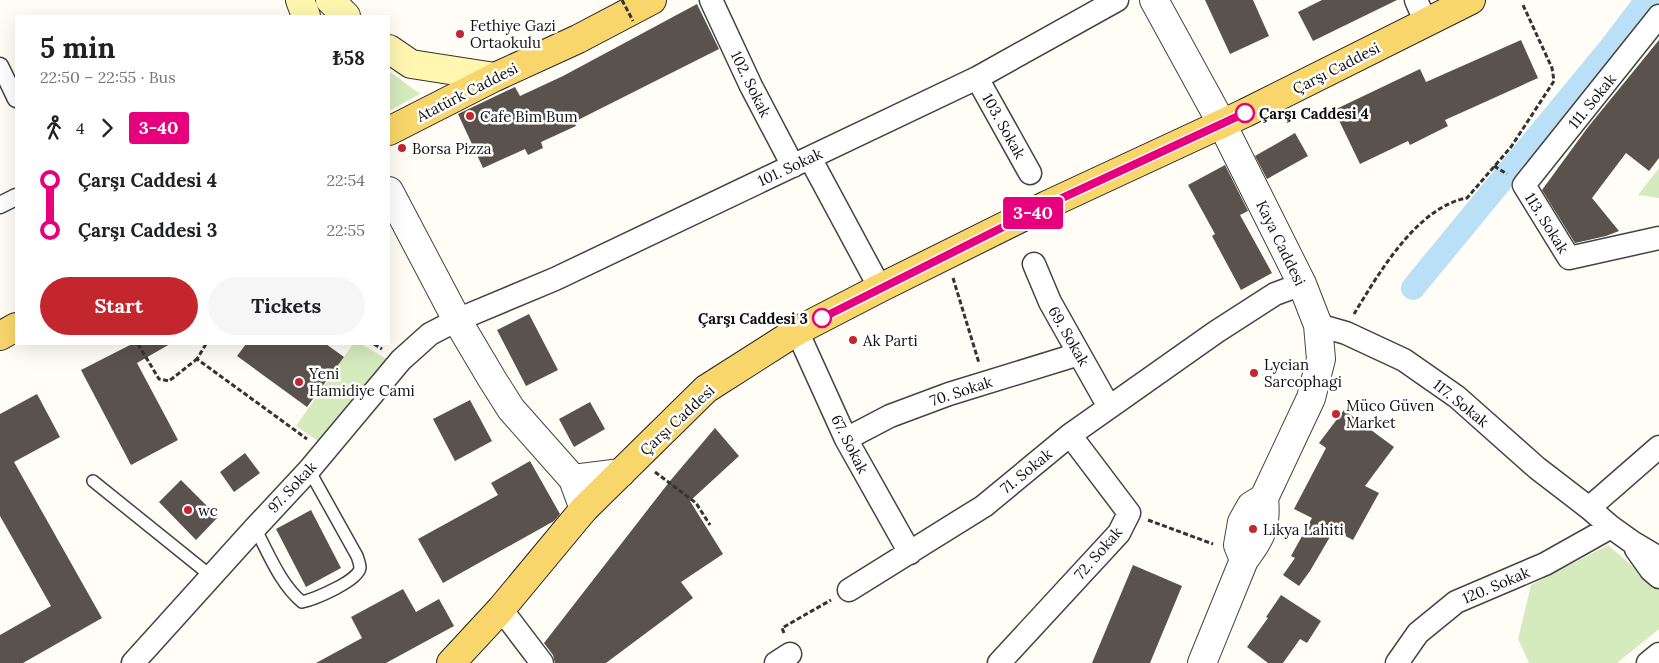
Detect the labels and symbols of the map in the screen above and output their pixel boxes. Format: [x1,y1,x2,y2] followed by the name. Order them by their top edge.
[470,16,556,52] place label: Fethiye Gazi Ortaokulu
[454,28,466,40] marker: Fethiye Gazi Ortaokulu
[1289,38,1383,98] street label: Çarşı Caddesi
[727,48,775,120] street label: 102. Sokak
[412,58,521,126] street label: Atatürk Caddesi
[1564,70,1620,132] street label: 111. Sokak
[978,90,1030,162] street label: 103. Sokak
[1235,103,1255,123] marker: Çarşı Caddesi 4
[1259,104,1369,123] place label: Çarşı Caddesi 4
[480,107,578,126] place label: Cafe Bim Bum
[464,110,476,122] marker: Cafe Bim Bum
[412,139,492,158] place label: Borsa Pizza
[396,142,408,154] marker: Borsa Pizza
[755,144,825,190] street label: 101. Sokak
[1521,189,1573,257] street label: 113. Sokak
[998,197,1068,229] line badge: 3-40
[1252,197,1310,289] street label: Kaya Caddesi
[1044,303,1094,369] street label: 69. Sokak
[812,308,832,328] marker: Çarşı Caddesi 3
[698,309,808,328] place label: Çarşı Caddesi 3
[862,331,918,350] place label: Ak Parti
[847,334,859,346] marker: Ak Parti
[1264,355,1342,391] place label: Lycian Sarcophagi
[308,364,415,400] place label: Yeni Hamidiye Cami
[1248,367,1260,379] marker: Lycian Sarcophagi
[927,372,995,410] street label: 70. Sokak
[1429,375,1493,431] street label: 117. Sokak
[293,376,305,388] marker: Yeni Hamidiye Cami
[636,381,718,459] street label: Çarşı Caddesi
[1346,396,1434,432] place label: Müco Güven Market
[1330,408,1342,420] marker: Müco Güven Market
[827,411,873,477] street label: 67. Sokak
[996,444,1056,498] street label: 71. Sokak
[263,457,321,517] street label: 97. Sokak
[198,501,218,520] place label: wc
[182,504,194,516] marker: wc
[1263,520,1344,539] place label: Likya Lahiti
[1070,523,1126,583] street label: 72. Sokak
[1247,523,1259,535] marker: Likya Lahiti
[1459,562,1533,608] street label: 120. Sokak

